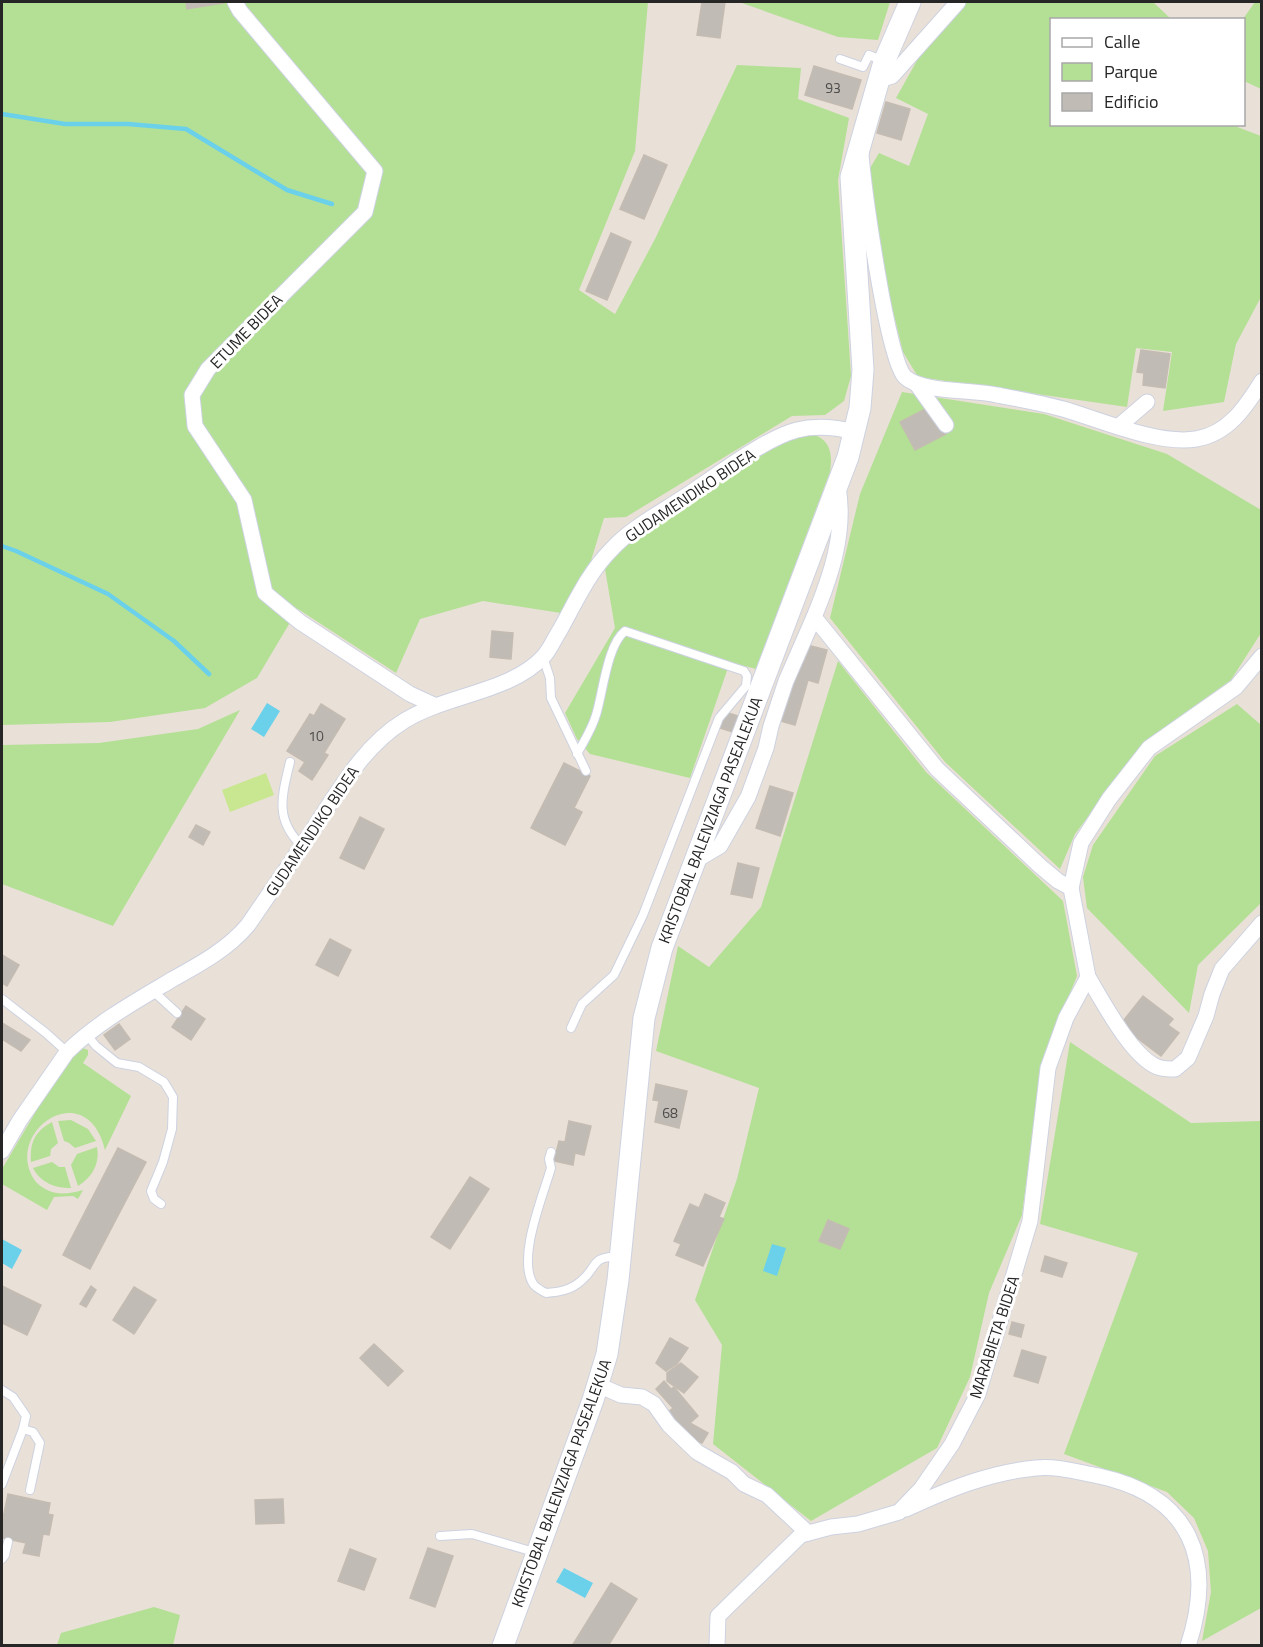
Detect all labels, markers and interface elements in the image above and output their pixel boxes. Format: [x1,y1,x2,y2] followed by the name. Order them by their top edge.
[1050,18,1245,126] legend
[1104,28,1140,55] text: Calle
[1104,58,1158,85] text: Parque
[825,77,841,98] house number: 93
[1104,88,1158,115] text: Edificio
[204,288,288,374] street label: ETUME BIDEA
[620,442,760,548] street label: GUDAMENDIKO BIDEA
[652,693,768,947] street label: KRISTOBAL BALENZIAGA PASEALEKUA
[308,725,324,746] house number: 10
[259,761,365,901] street label: GUDAMENDIKO BIDEA
[662,1102,678,1123] house number: 68
[963,1272,1025,1402] street label: MARABIETA BIDEA
[505,1355,617,1611] street label: KRISTOBAL BALENZIAGA PASEALEKUA

